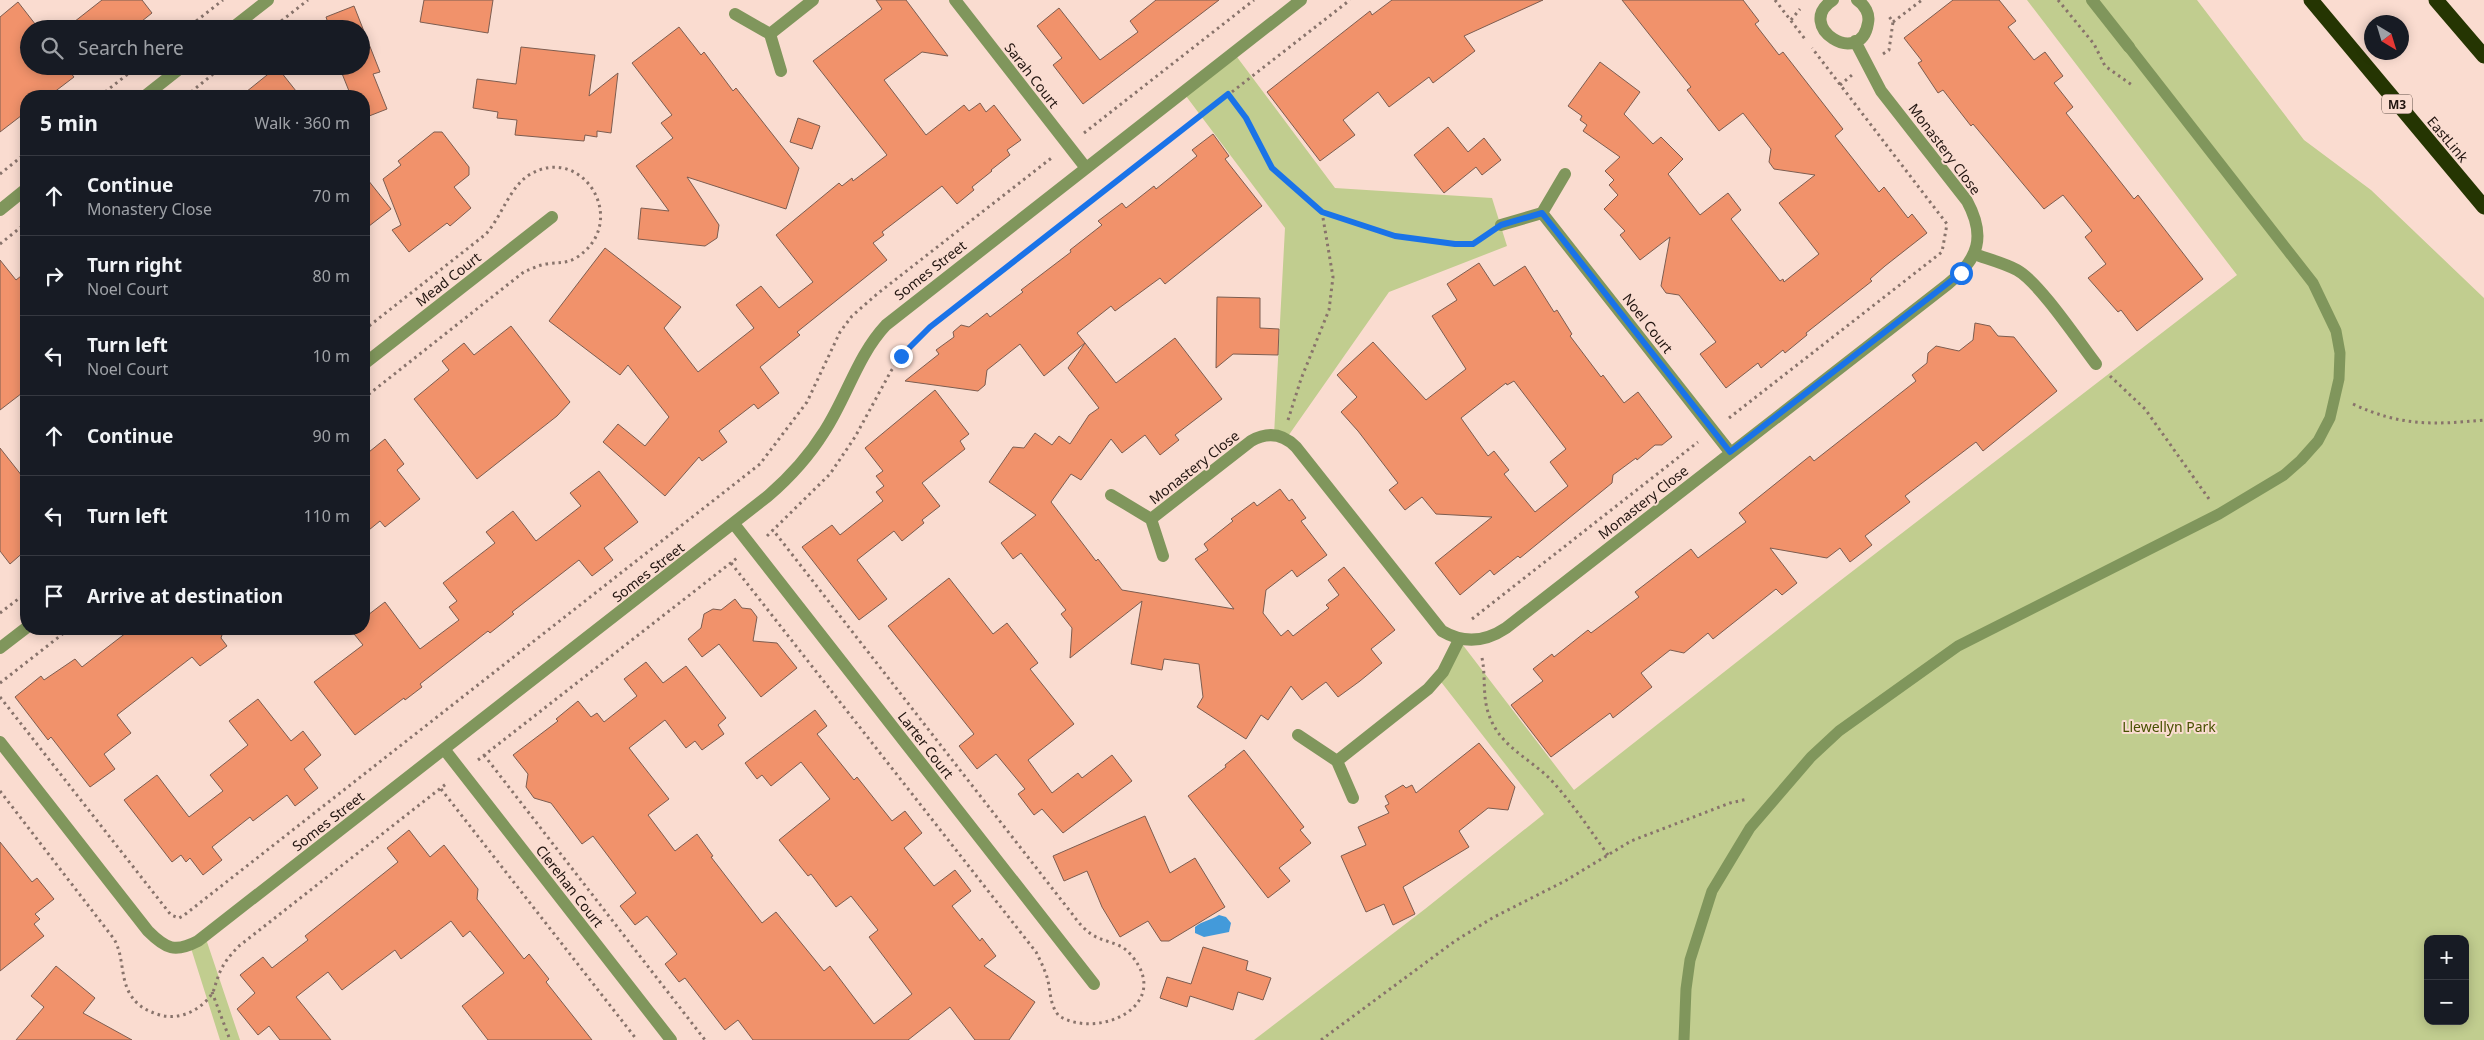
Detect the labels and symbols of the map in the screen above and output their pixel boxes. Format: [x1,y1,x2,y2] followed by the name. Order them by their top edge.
[2364,15,2409,60] north arrow
[1001,38,1063,112] street label: Sarah Court
[2382,95,2412,114] road number: M3
[1904,100,1986,198] street label: Monastery Close
[2423,112,2473,166] street label: EastLink
[890,236,970,304] street label: Somes Street
[412,248,484,310] street label: Mead Court
[1950,262,1973,285] route start
[1619,289,1677,357] street label: Noel Court
[890,345,913,368] route end
[1145,426,1243,508] street label: Monastery Close
[1594,461,1692,543] street label: Monastery Close
[608,538,688,606] street label: Somes Street
[894,708,958,782] street label: Larter Court
[2122,717,2216,736] park label: Llewellyn Park
[288,787,368,855] street label: Somes Street
[532,841,608,931] street label: Clerehan Court

